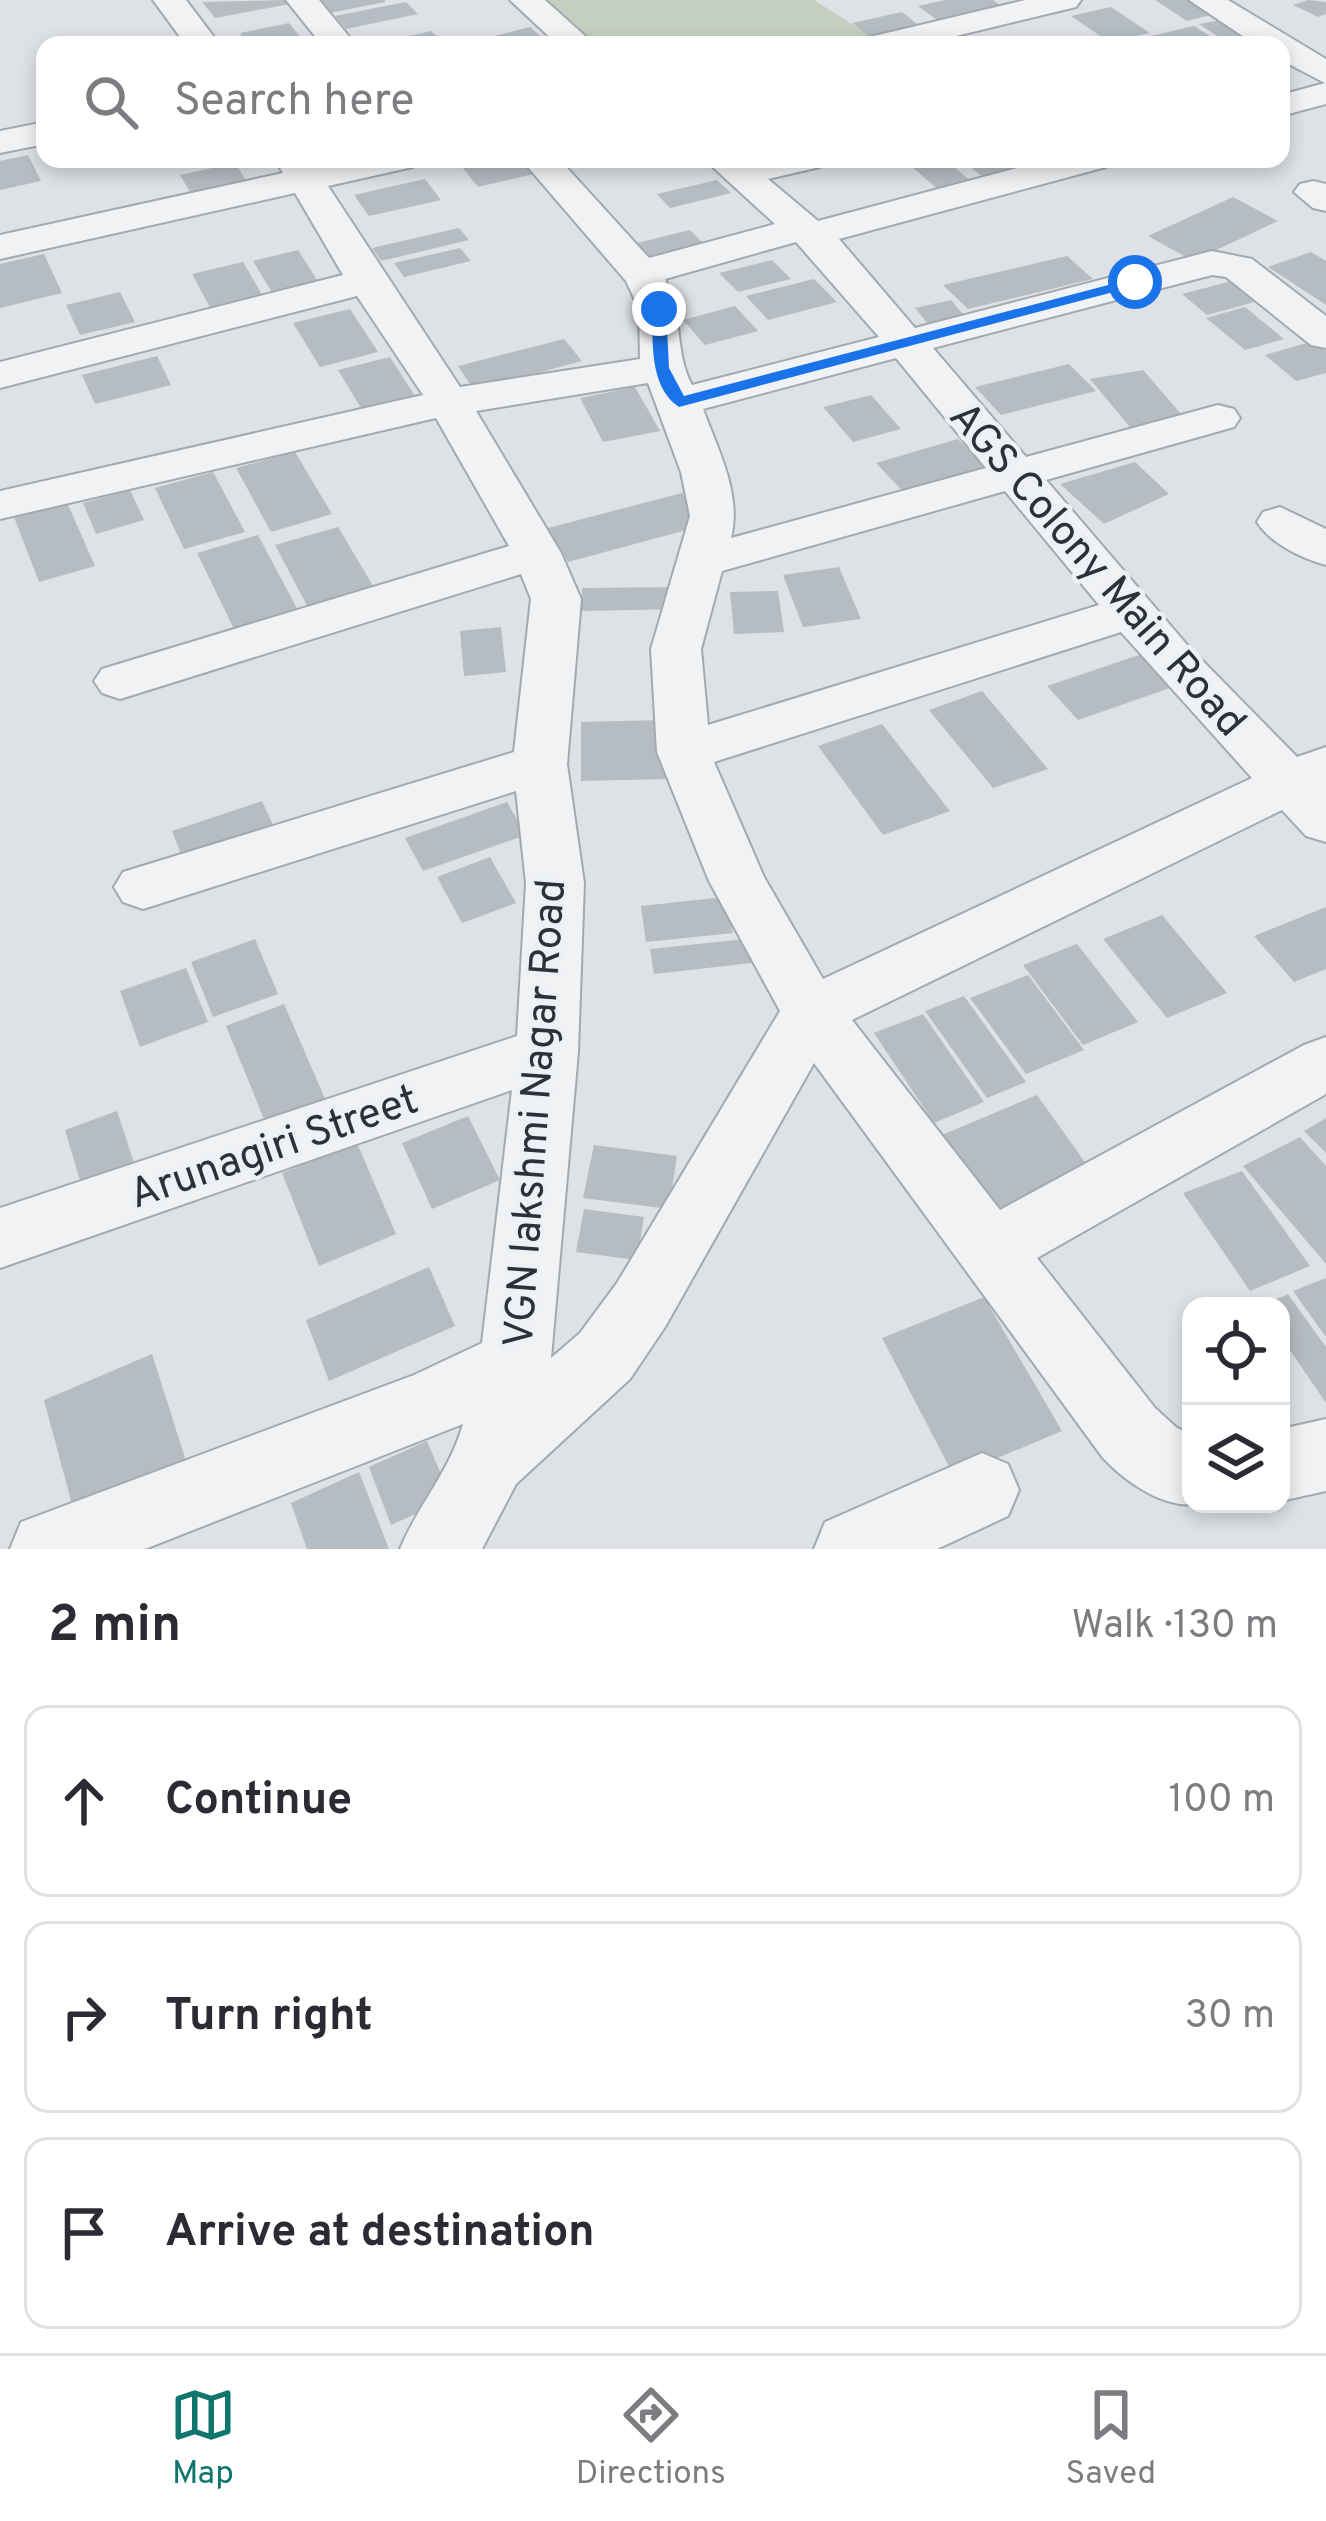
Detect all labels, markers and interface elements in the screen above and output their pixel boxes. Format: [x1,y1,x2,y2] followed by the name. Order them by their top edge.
[36,36,1290,168] search box
[78,69,144,135] icon: search
[174,74,414,131] text: Search here
[1108,255,1162,309] route start
[632,282,686,336] route end
[936,392,1256,749] street label: AGS Colony Main Road
[495,877,580,1349] street label: VGN lakshmi Nagar Road
[123,1075,426,1223] street label: Arunagiri Street
[1182,1297,1290,1513] map controls
[1182,1297,1290,1405] button: locate
[1182,1405,1290,1513] button: layers
[48,1595,181,1660] text: 2 min
[1072,1603,1278,1652] text: Walk · 130 m
[51,1768,117,1834] icon: ahead
[165,1773,352,1830] text: Continue
[1168,1777,1275,1826] text: 100 m
[51,1984,117,2050] icon: right
[165,1989,373,2046] text: Turn right
[1185,1993,1275,2042] text: 30 m
[51,2200,117,2266] icon: arrive
[165,2205,595,2262] text: Arrive at destination
[170,2382,236,2496] tab: Map
[576,2382,726,2496] tab: Directions
[1065,2382,1156,2496] tab: Saved

